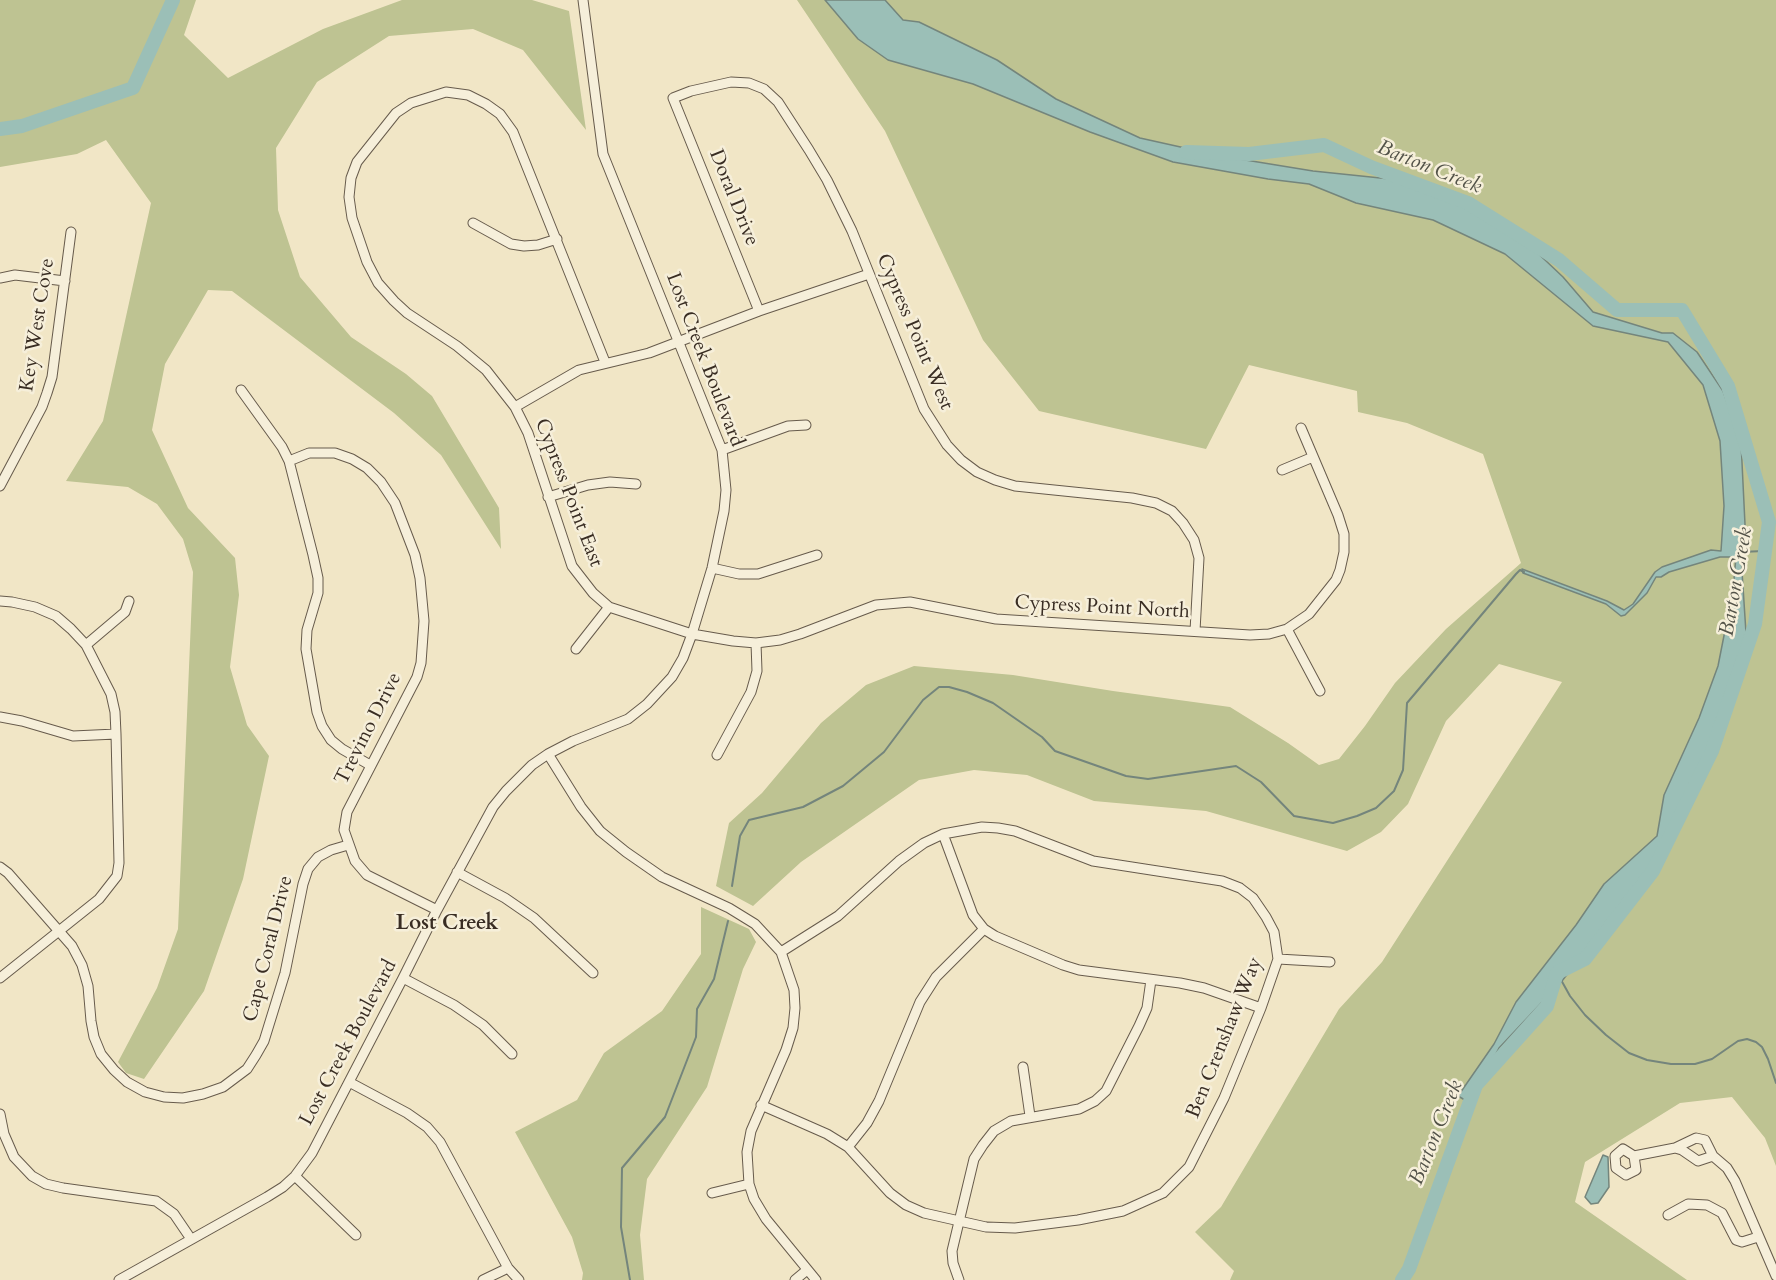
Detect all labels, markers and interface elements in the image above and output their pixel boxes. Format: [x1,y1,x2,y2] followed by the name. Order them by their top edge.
[1373,136,1485,200] water label: Barton Creek
[703,146,763,250] street label: Doral Drive
[870,250,958,414] street label: Cypress Point West
[16,257,60,393] street label: Key West Cove
[660,270,748,450] street label: Lost Creek Boulevard
[529,415,607,571] street label: Cypress Point East
[1715,526,1759,638] water label: Barton Creek
[1014,591,1190,625] street label: Cypress Point North
[330,669,408,789] street label: Trevino Drive
[239,873,299,1025] street label: Cape Coral Drive
[396,911,498,937] district label: Lost Creek
[1182,954,1268,1122] street label: Ben Crenshaw Way
[295,956,403,1130] street label: Lost Creek Boulevard
[1405,1077,1469,1189] water label: Barton Creek

